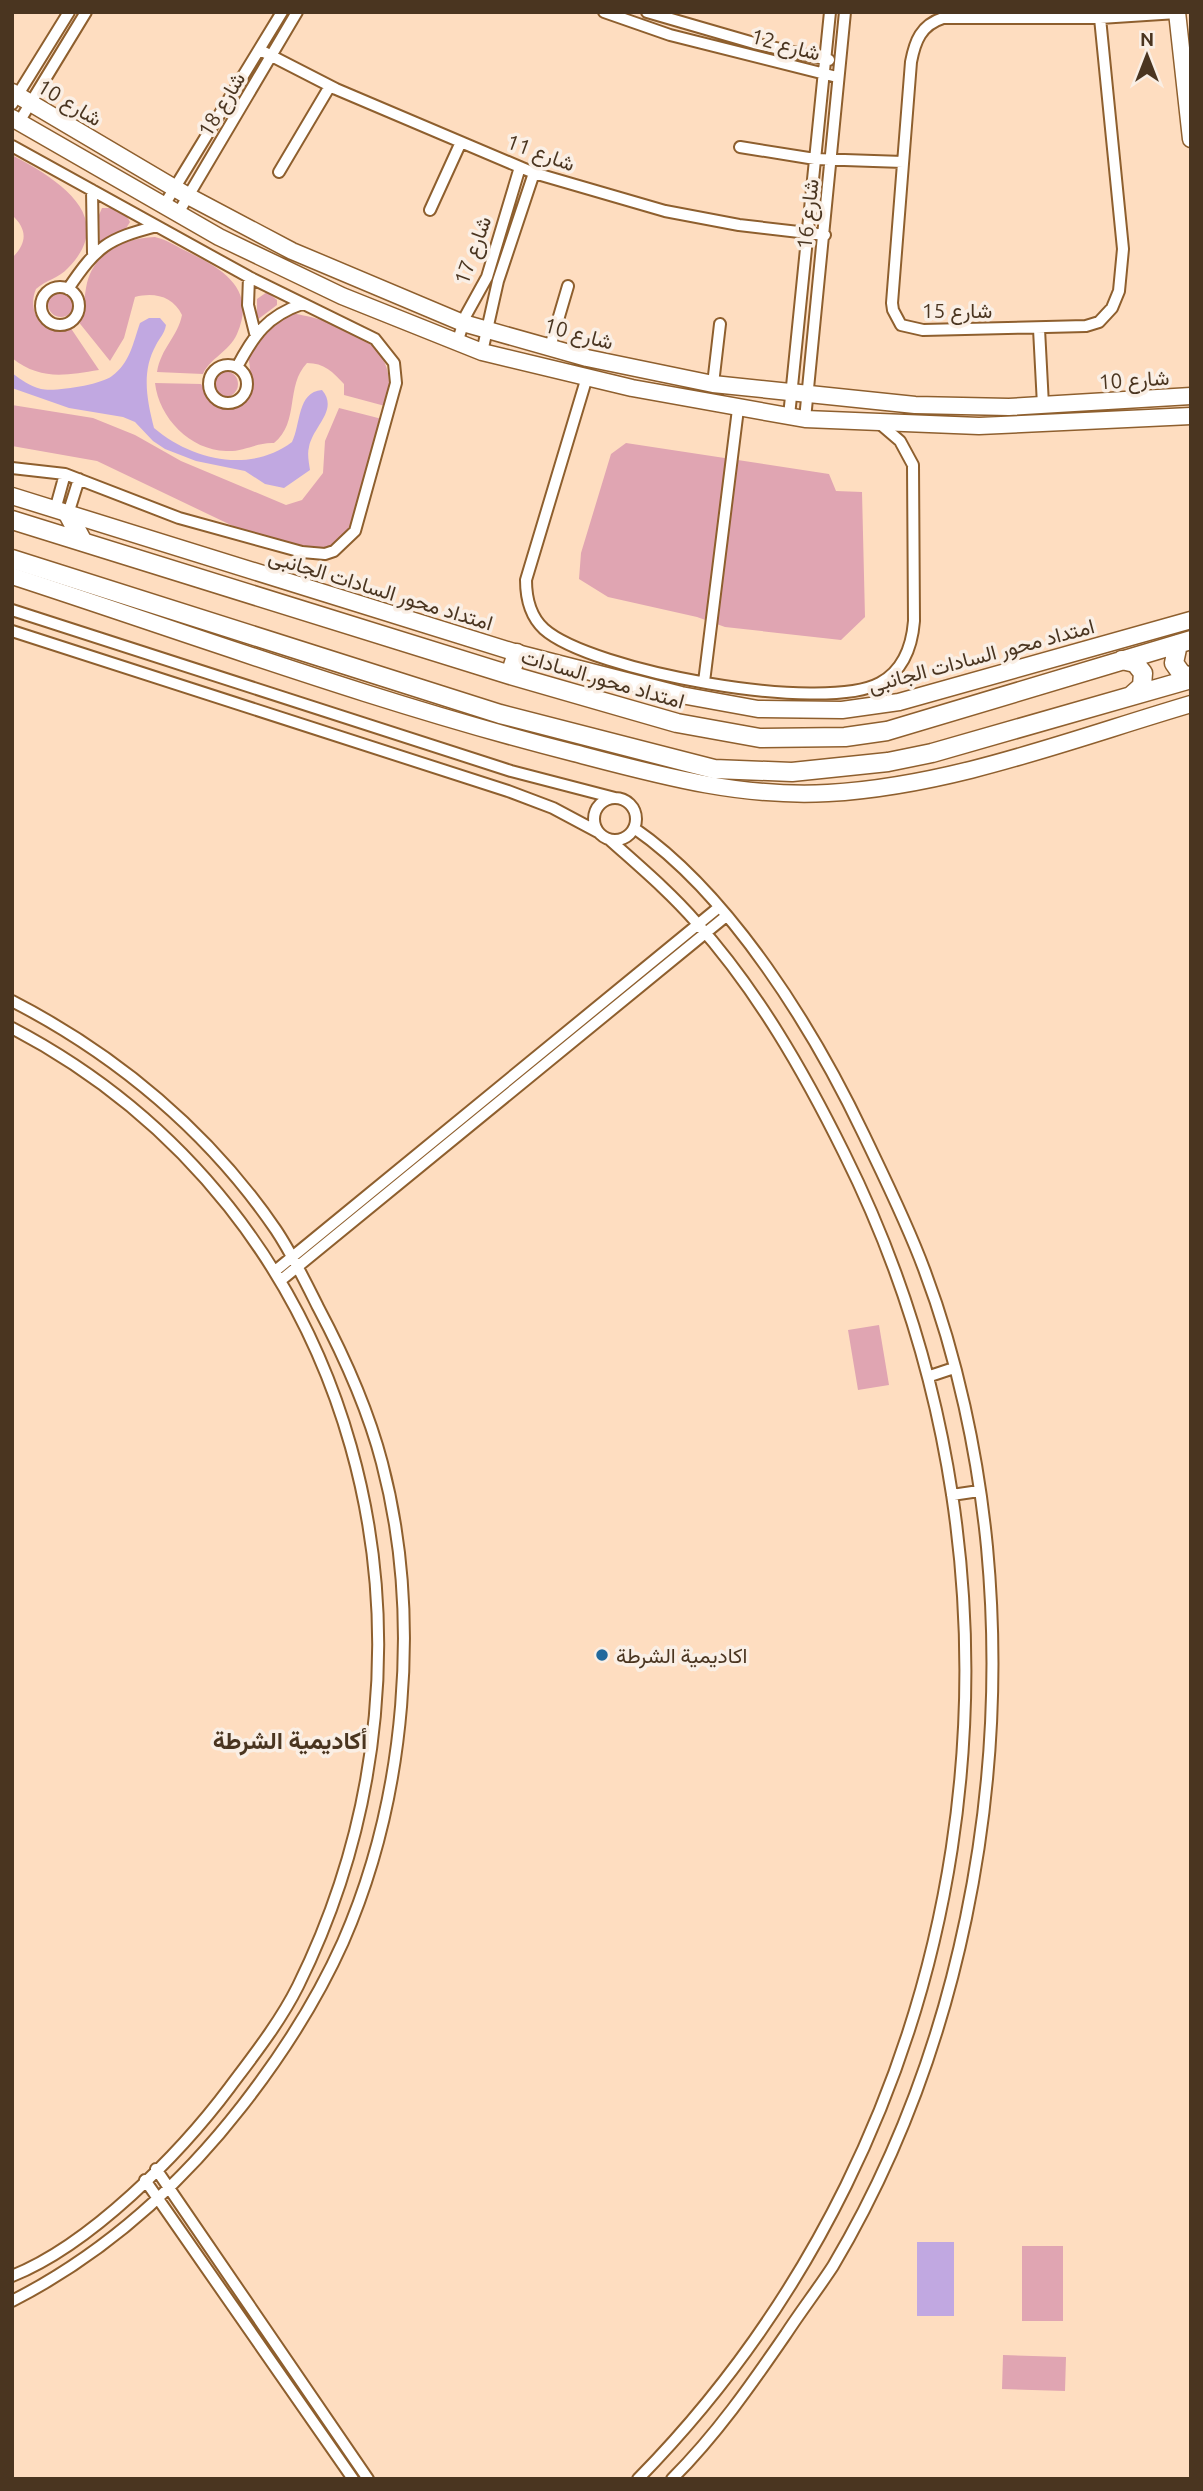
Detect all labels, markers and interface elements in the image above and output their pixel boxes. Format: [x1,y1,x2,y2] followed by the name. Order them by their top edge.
[1112,21,1182,91] north arrow
[748,23,823,68] street label: شارع 12
[1140,28,1154,50] text: N
[192,67,252,142] street label: شارع 18
[32,73,107,133] street label: شارع 10
[503,129,578,178] street label: شارع 11
[791,178,826,251] street label: شارع 16
[449,213,498,288] street label: شارع 17
[922,298,992,325] street label: شارع 15
[541,312,616,357] street label: شارع 10
[1098,365,1170,396] street label: شارع 10
[265,543,496,636] street label: امتداد محور السادات الجانبى
[865,613,1097,699] street label: امتداد محور السادات الجانبى
[518,643,687,715] street label: امتداد محور السادات
[616,1643,747,1669] place label: اكاديمية الشرطة
[594,1647,610,1663] marker: اكاديمية الشرطة
[213,1727,367,1756] district label: أكاديمية الشرطة

